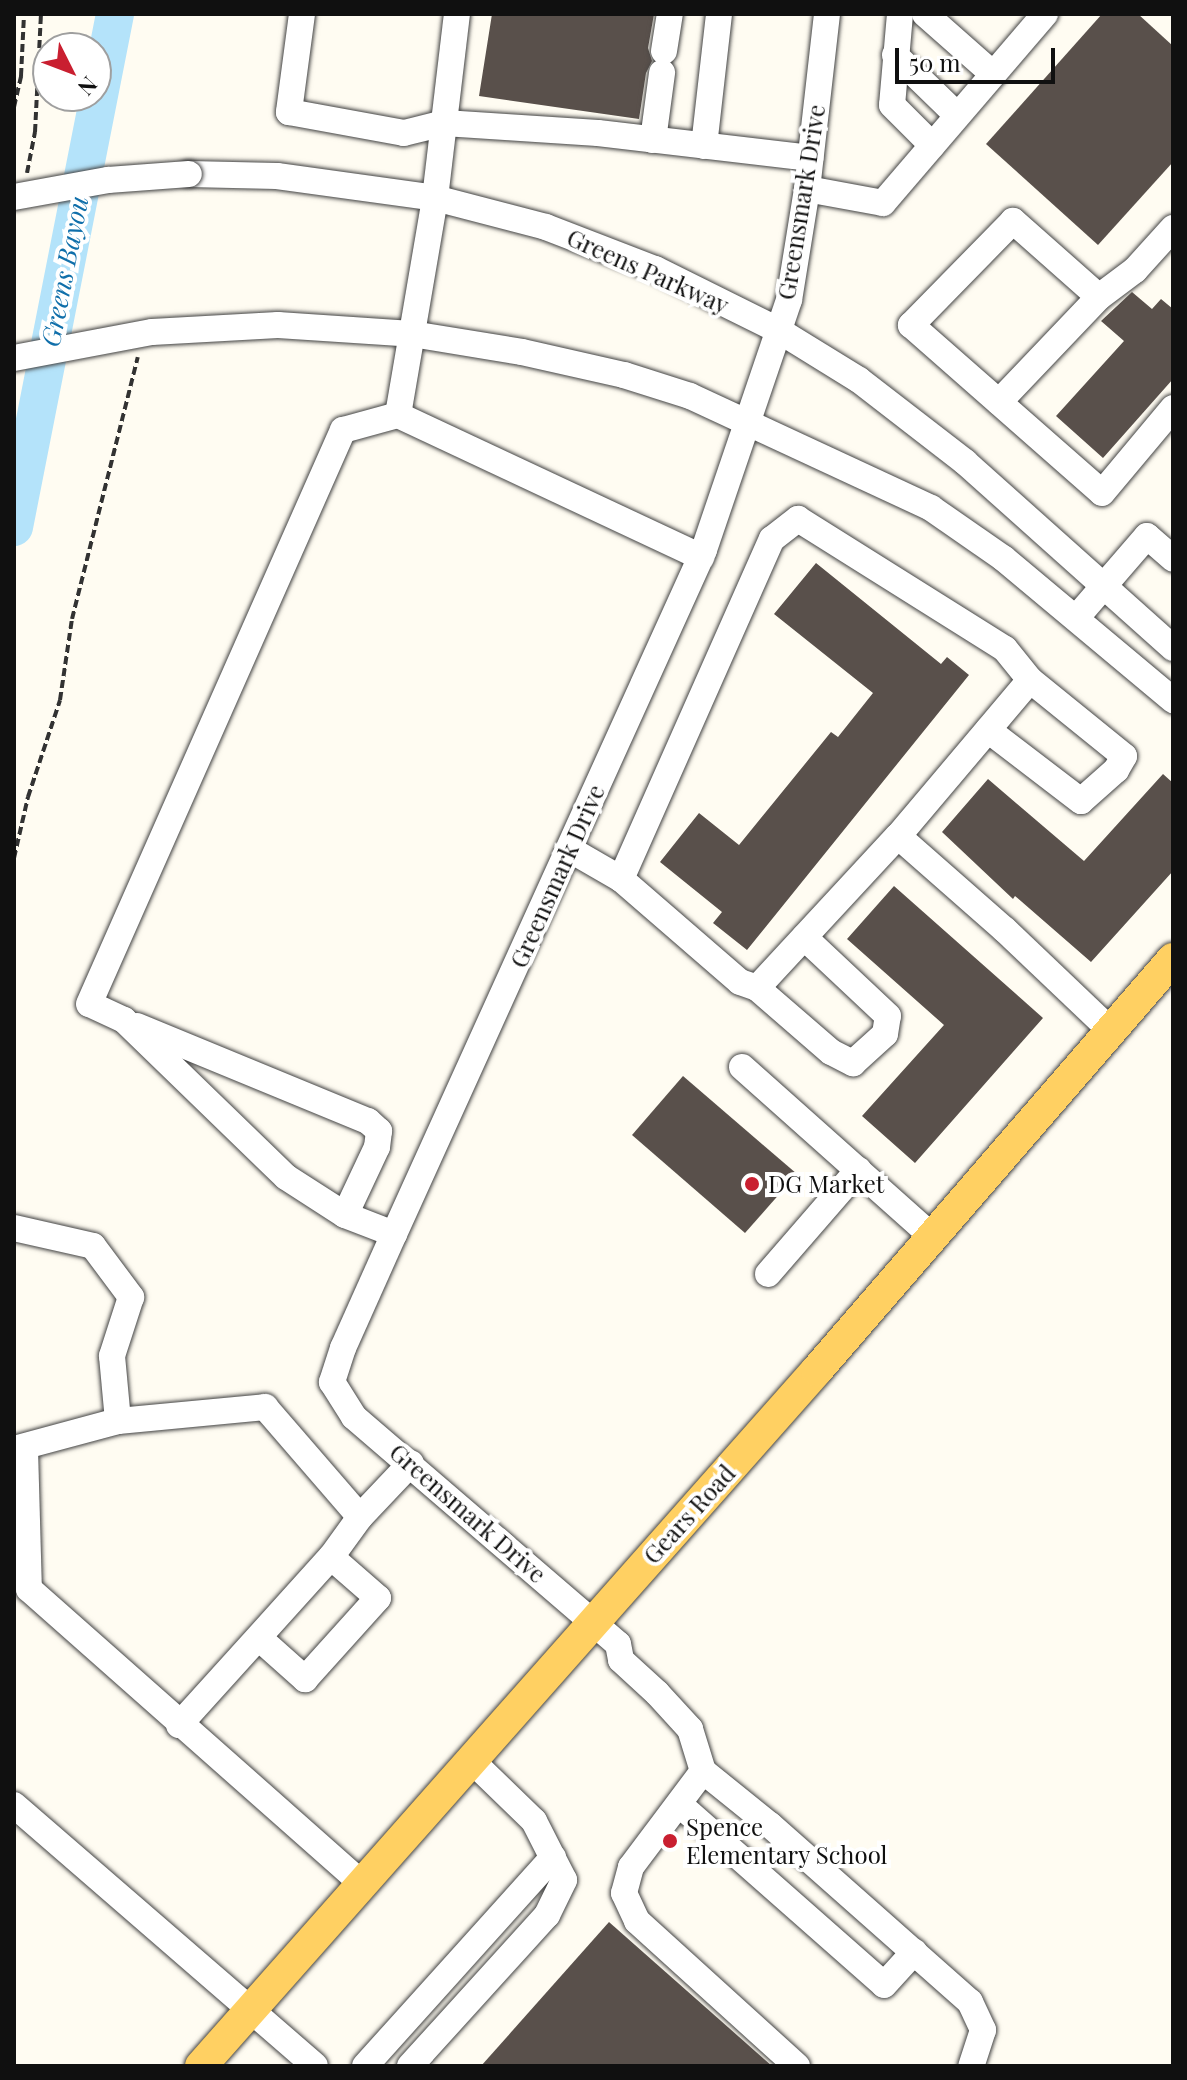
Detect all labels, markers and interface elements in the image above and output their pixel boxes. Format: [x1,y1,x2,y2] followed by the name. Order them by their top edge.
[32,32,112,112] north arrow
[899,32,1059,82] scale bar
[909,46,961,78] text: 50 m
[72,71,105,103] text: N
[771,102,831,302] street label: Greensmark Drive
[34,193,94,349] water label: Greens Bayou
[563,222,733,320] street label: Greens Parkway
[504,780,610,972] street label: Greensmark Drive
[768,1170,884,1198] place label: DG Market
[743,1175,761,1193] marker: DG Market
[384,1437,552,1589] street label: Greensmark Drive
[637,1459,741,1569] street label: Gears Road
[686,1813,888,1869] place label: Spence Elementary School
[661,1832,679,1850] marker: Spence Elementary School

